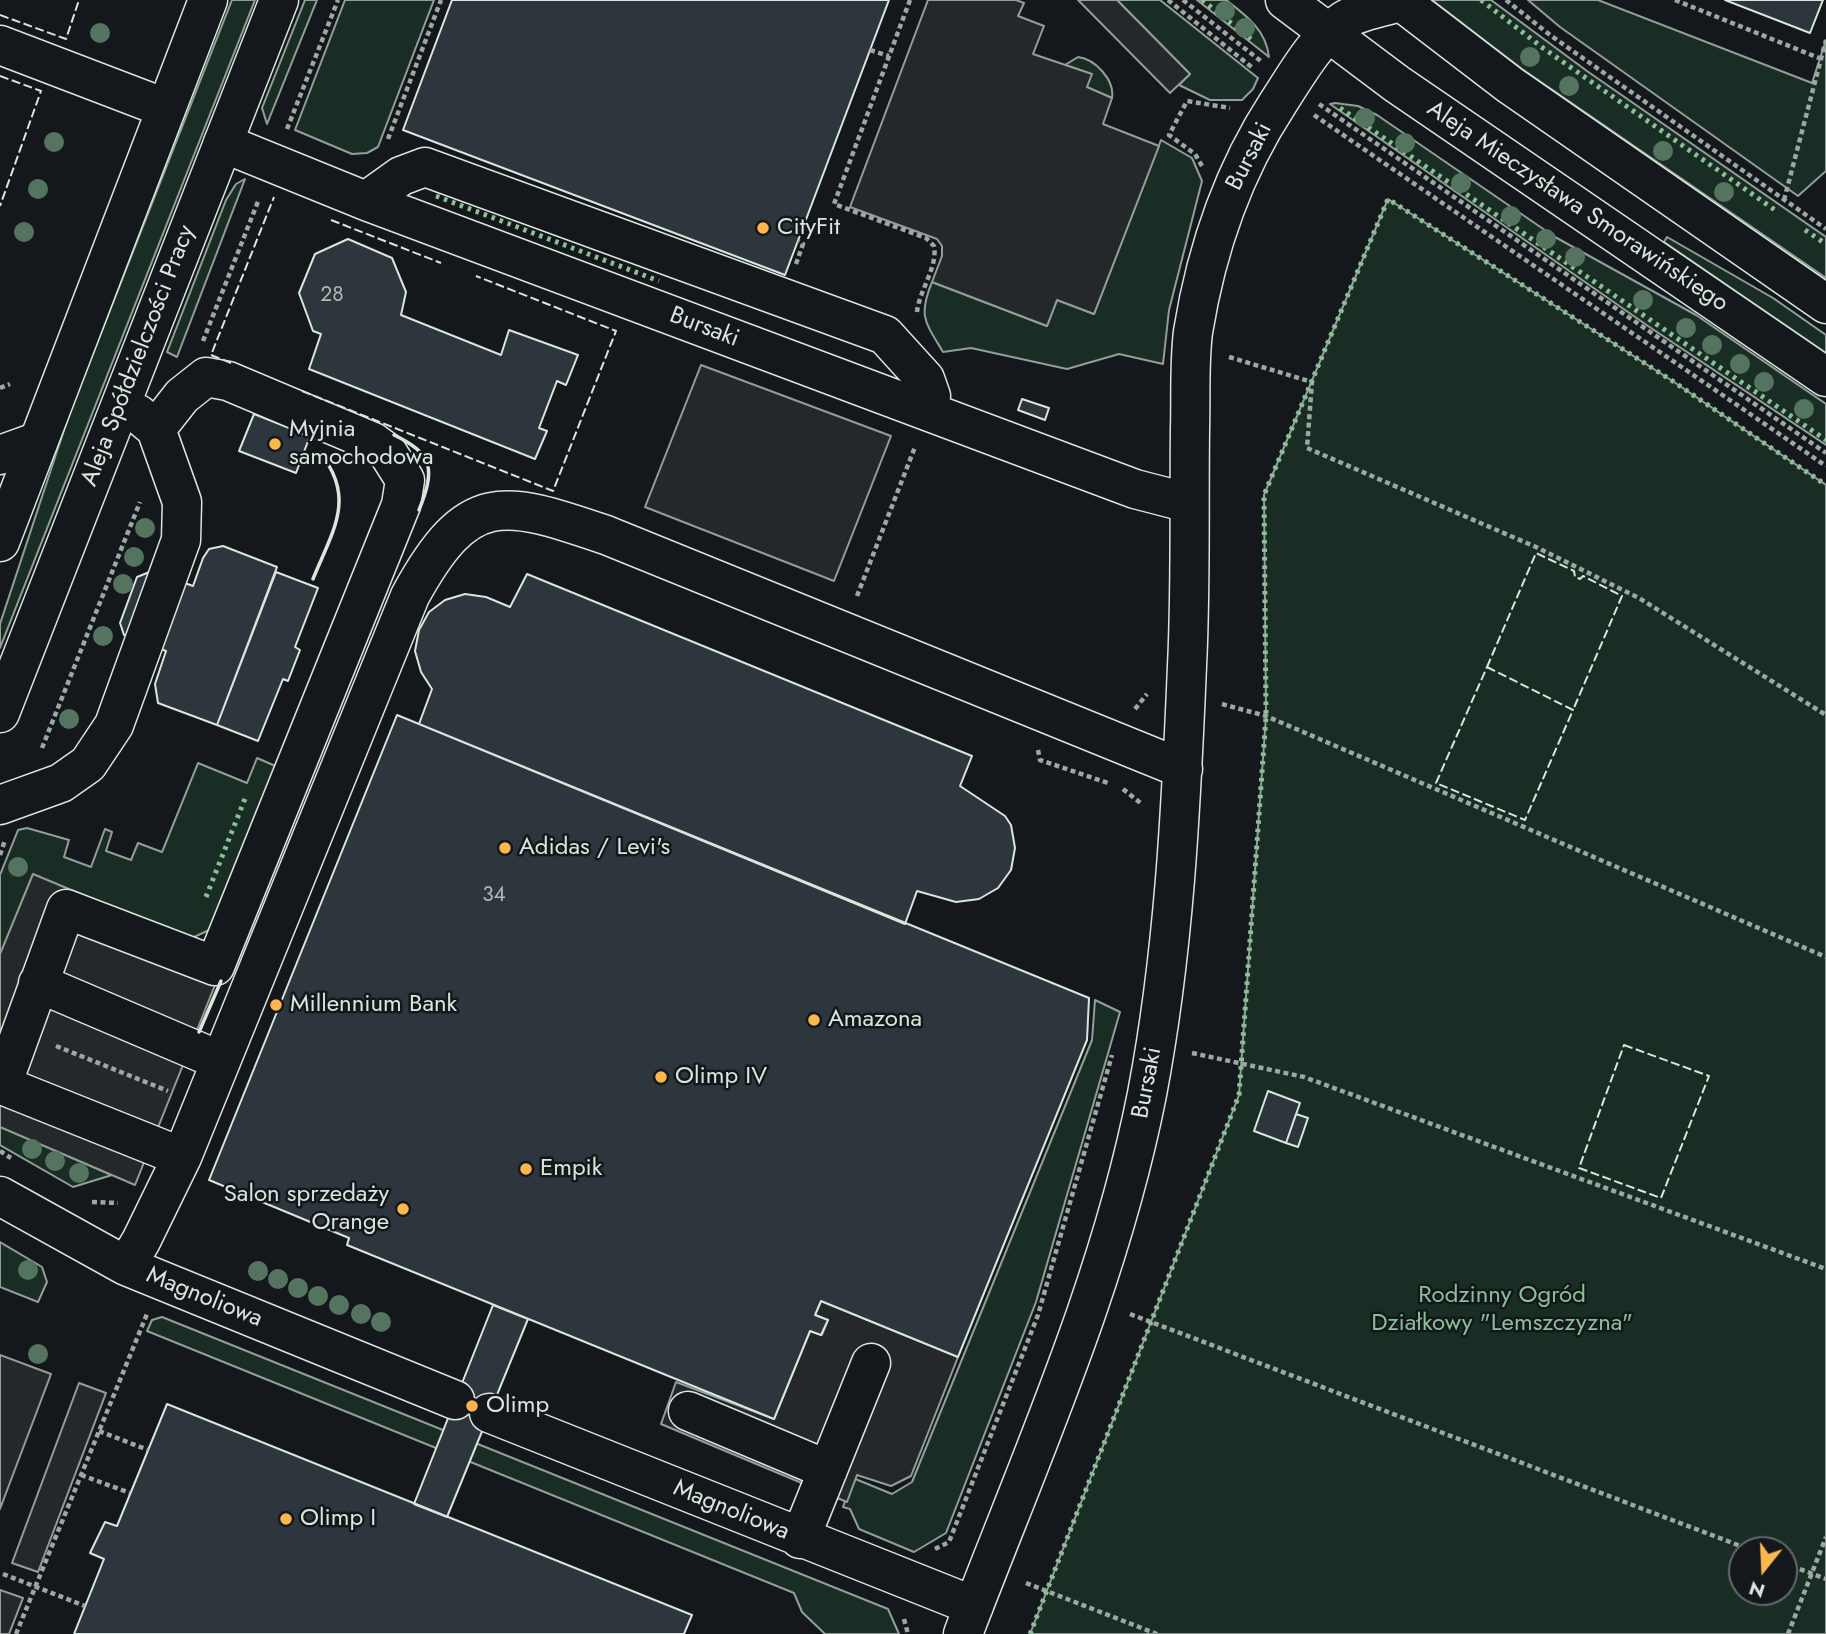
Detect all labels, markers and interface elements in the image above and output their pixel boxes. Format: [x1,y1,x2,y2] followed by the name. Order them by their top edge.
[1421,95,1733,319] street label: Aleja Mieczysława Smorawińskiego
[1221,118,1279,196] street label: Bursaki
[777,214,840,242] place label: CityFit
[755,220,771,236] marker: CityFit
[76,222,202,490] street label: Aleja Spółdzielczości Pracy
[320,283,344,309] house number: 28
[665,302,743,354] street label: Bursaki
[289,416,434,472] place label: Myjnia samochodowa
[267,436,283,452] marker: Myjnia samochodowa
[519,834,670,862] place label: Adidas / Levi's
[497,840,513,856] marker: Adidas / Levi's
[482,883,506,909] house number: 34
[290,991,457,1019] place label: Millennium Bank
[268,997,284,1013] marker: Millennium Bank
[828,1006,922,1034] place label: Amazona
[806,1012,822,1028] marker: Amazona
[1127,1045,1169,1121] street label: Bursaki
[675,1063,767,1091] place label: Olimp IV
[653,1069,669,1085] marker: Olimp IV
[540,1155,602,1183] place label: Empik
[518,1161,534,1177] marker: Empik
[224,1181,389,1237] place label: Salon sprzedaży Orange
[395,1201,411,1217] marker: Salon sprzedaży Orange
[142,1262,266,1334] street label: Magnoliowa
[1371,1282,1633,1338] park label: Rodzinny Ogród Działkowy "Lemszczyzna"
[486,1392,549,1420] place label: Olimp
[464,1398,480,1414] marker: Olimp
[669,1475,793,1547] street label: Magnoliowa
[300,1505,376,1533] place label: Olimp I
[278,1511,294,1527] marker: Olimp I
[1728,1536,1798,1606] north arrow
[1746,1574,1768,1605] text: N

